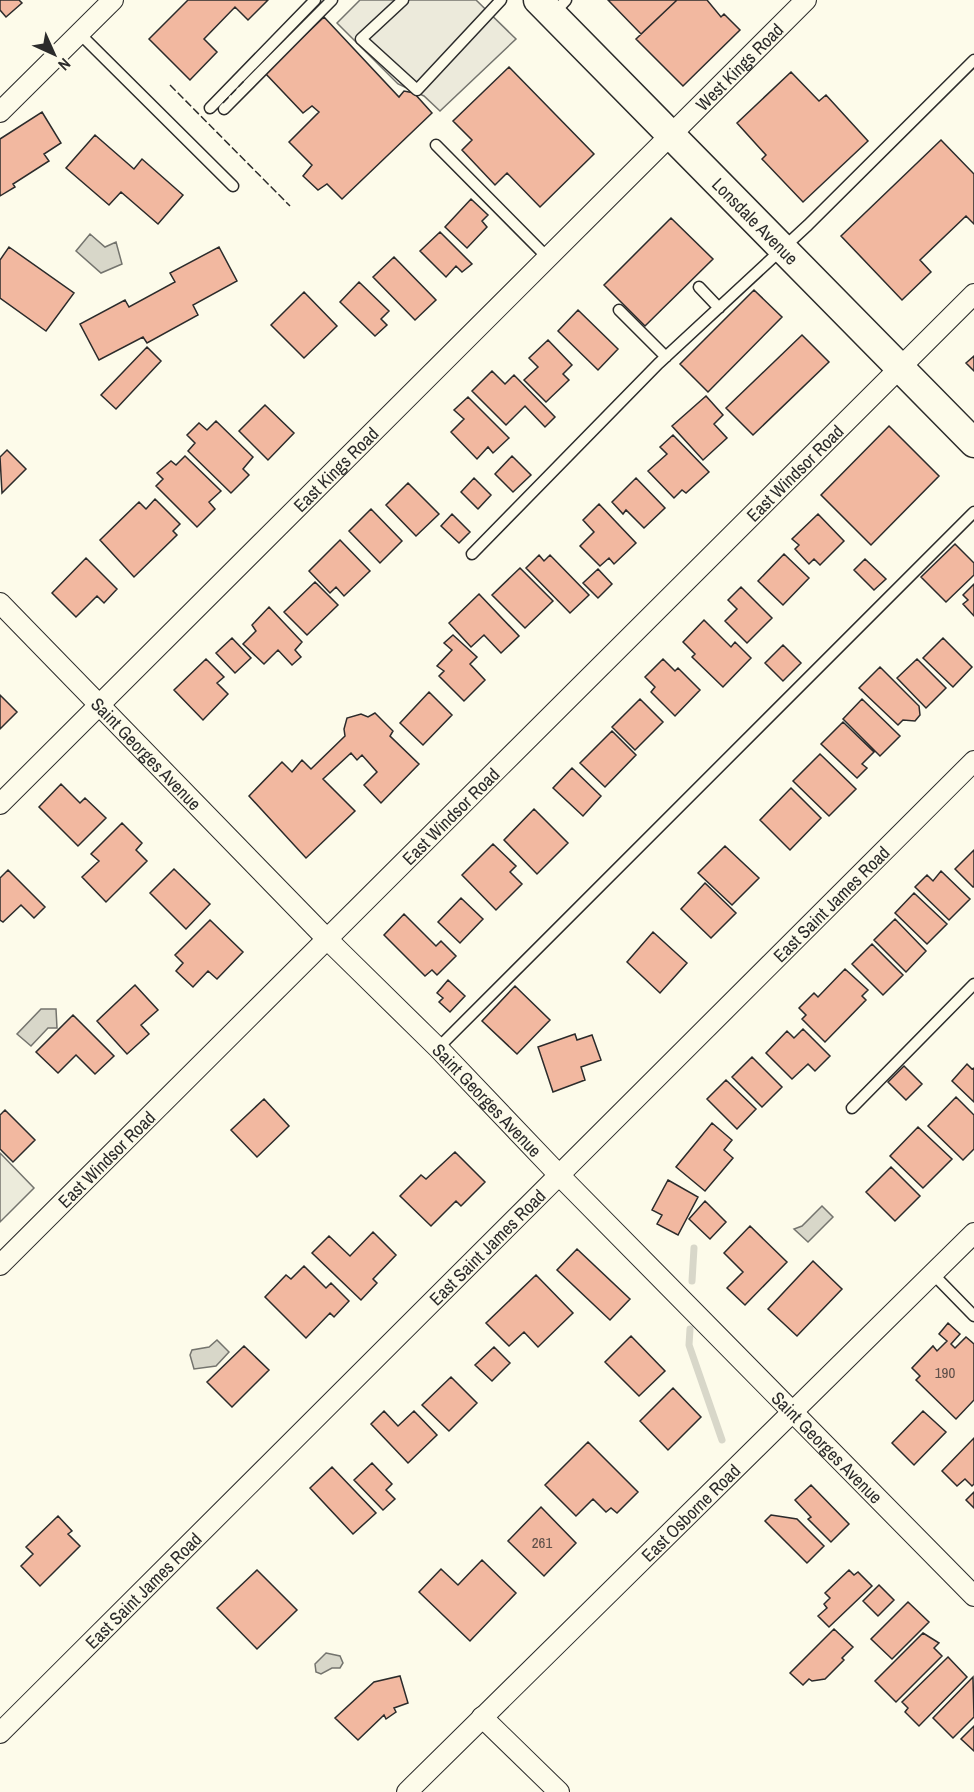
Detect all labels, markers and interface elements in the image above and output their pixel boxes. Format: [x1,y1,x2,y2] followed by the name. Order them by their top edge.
[690,17,789,116] street label: West Kings Road
[24,24,84,84] north arrow
[53,53,76,76] text: N
[707,172,804,270] street label: Lonsdale Avenue
[740,419,849,527] street label: East Windsor Road
[287,421,384,517] street label: East Kings Road
[86,692,207,815] street label: Saint Georges Avenue
[396,762,505,870] street label: East Windsor Road
[767,840,895,967] street label: East Saint James Road
[427,1037,548,1162] street label: Saint Georges Avenue
[52,1105,160,1213] street label: East Windsor Road
[423,1183,551,1311] street label: East Saint James Road
[935,1362,955,1383] house number: 190
[766,1386,888,1509] street label: Saint Georges Avenue
[635,1458,745,1567] street label: East Osborne Road
[79,1527,207,1654] street label: East Saint James Road
[532,1532,552,1553] house number: 261

